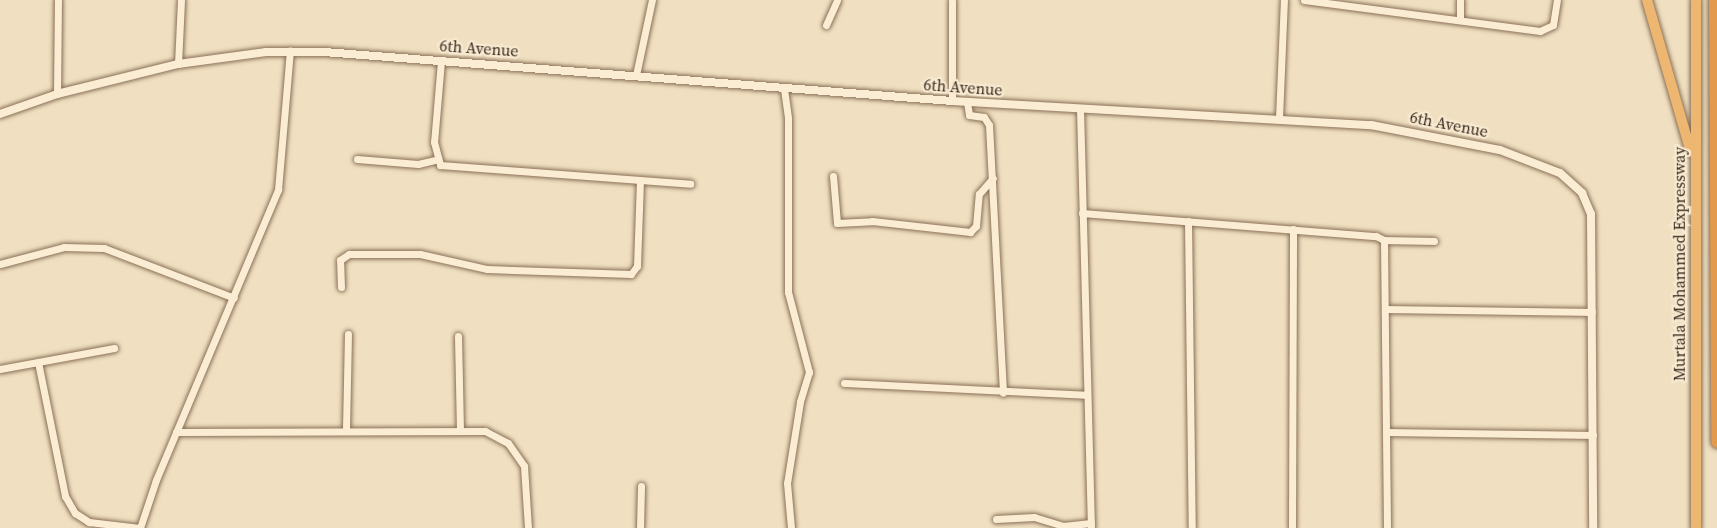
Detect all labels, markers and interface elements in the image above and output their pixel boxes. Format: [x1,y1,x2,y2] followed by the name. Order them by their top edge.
[439,36,519,60] street label: 6th Avenue
[923,75,1003,99] street label: 6th Avenue
[1408,107,1490,141] street label: 6th Avenue
[1669,147,1689,381] street label: Murtala Mohammed Expressway

